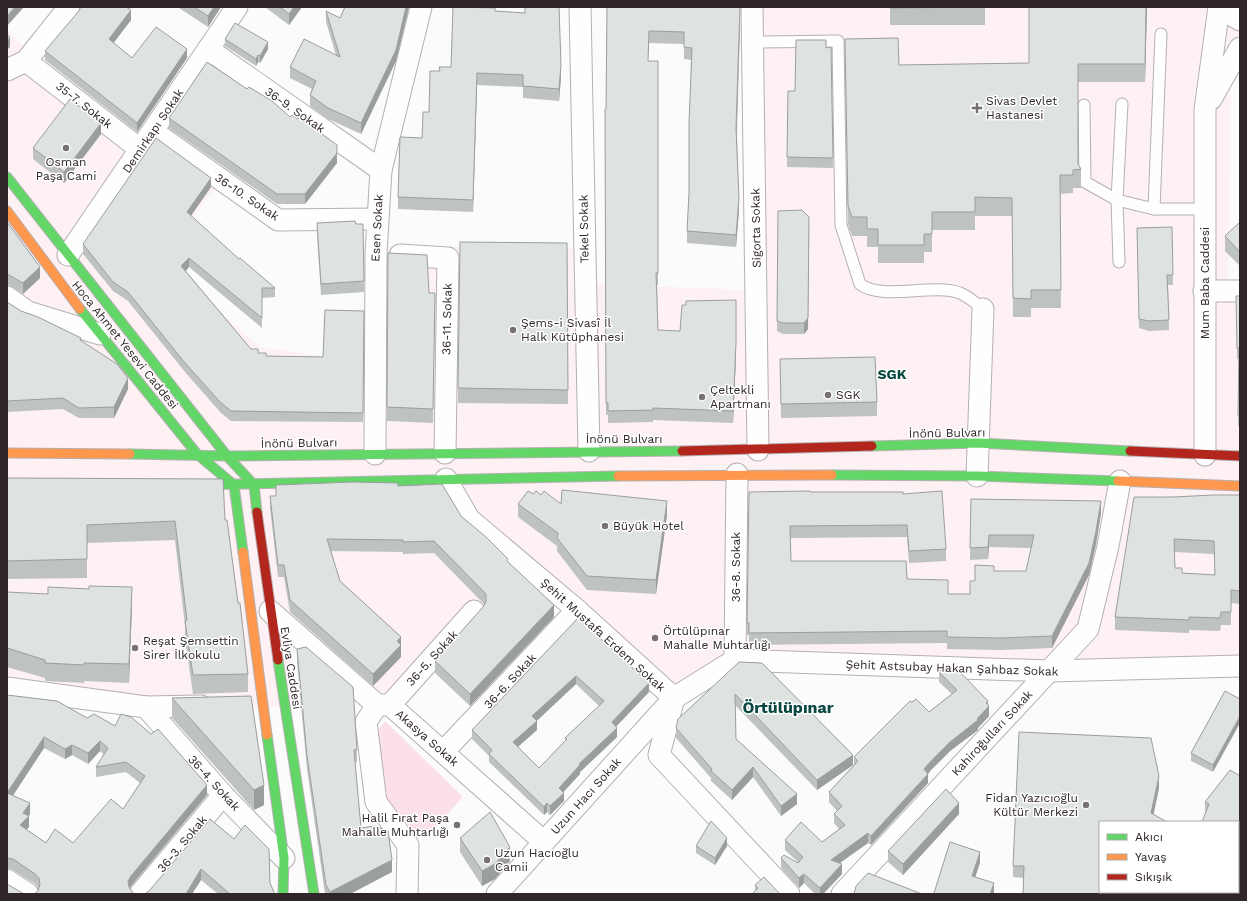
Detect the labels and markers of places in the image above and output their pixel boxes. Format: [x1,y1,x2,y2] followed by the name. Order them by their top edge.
[986,94,1057,122] place label: Sivas Devlet Hastanesi
[971,102,983,114] marker: Sivas Devlet Hastanesi
[61,143,71,153] marker: Osman Paşa Cami
[36,155,96,183] place label: Osman Paşa Cami
[521,316,624,344] place label: Şems-i Sivasî İl Halk Kütüphanesi
[508,325,518,335] marker: Şems-i Sivasî İl Halk Kütüphanesi
[710,383,771,411] place label: Çeltekli Apartmanı
[836,388,860,402] place label: SGK
[823,390,833,400] marker: SGK
[697,392,707,402] marker: Çeltekli Apartmanı
[613,519,684,533] place label: Büyük Hotel
[600,521,610,531] marker: Büyük Hotel
[663,624,771,652] place label: Örtülüpınar Mahalle Muhtarlığı
[650,633,660,643] marker: Örtülüpınar Mahalle Muhtarlığı
[143,634,239,662] place label: Reşat Şemsettin Sirer İlkokulu
[130,643,140,653] marker: Reşat Şemsettin Sirer İlkokulu
[985,791,1078,819] place label: Fidan Yazıcıoğlu Kültür Merkezi
[1081,800,1091,810] marker: Fidan Yazıcıoğlu Kültür Merkezi
[341,811,449,839] place label: Halil Fırat Paşa Mahalle Muhtarlığı
[452,820,462,830] marker: Halil Fırat Paşa Mahalle Muhtarlığı
[495,846,579,874] place label: Uzun Hacıoğlu Camii
[482,855,492,865] marker: Uzun Hacıoğlu Camii

